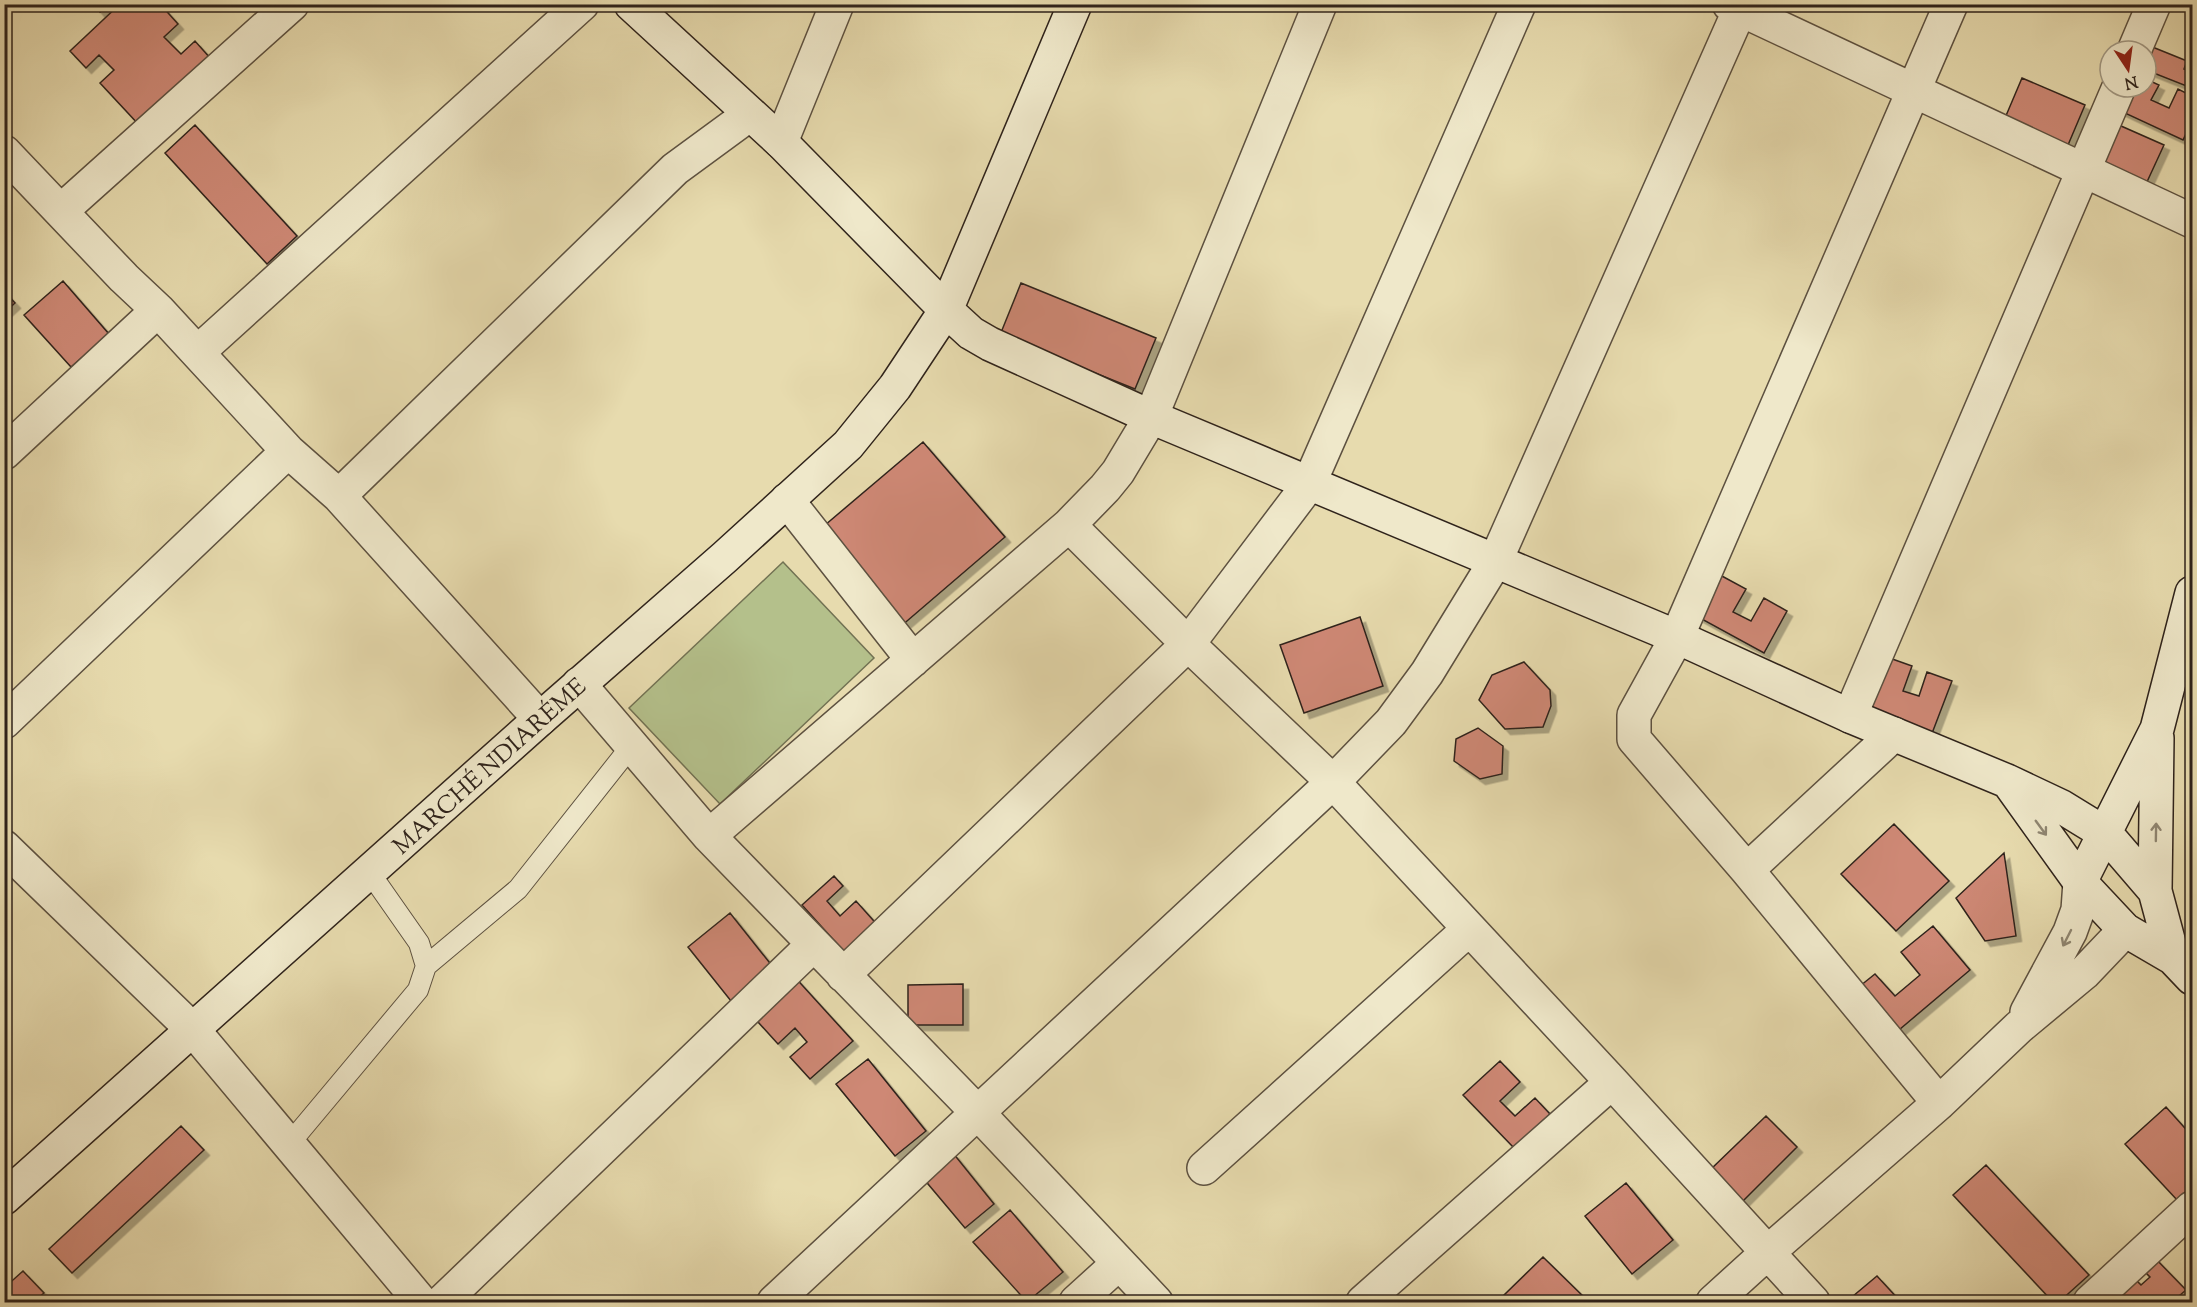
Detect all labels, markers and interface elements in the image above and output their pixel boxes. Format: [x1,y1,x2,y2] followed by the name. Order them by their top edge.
[2098,39,2158,99] north arrow
[2122,69,2140,94] text: N
[386,671,595,864] street label: MARCHÉ NDIARÉME
[2035,820,2048,836] one-way arrow
[2150,823,2162,843] one-way arrow
[2061,928,2072,946] one-way arrow

